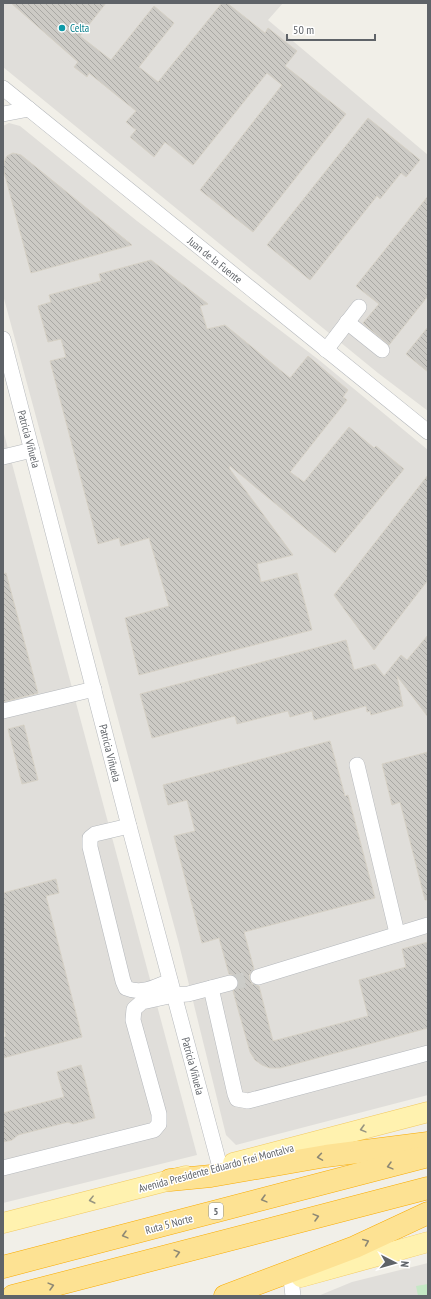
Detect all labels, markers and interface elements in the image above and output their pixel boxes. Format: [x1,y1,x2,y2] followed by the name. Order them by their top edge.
[287,16,375,42] scale bar
[70,21,89,35] place label: Celta
[293,22,314,37] text: 50 m
[57,23,67,33] marker: Celta
[184,233,245,287] street label: Juan de la Fuente
[15,409,43,469] street label: Patricia Viñuela
[96,723,124,783] street label: Patricia Viñuela
[179,1036,207,1096] street label: Patricia Viñuela
[360,1124,367,1133] one-way arrow
[137,1141,295,1195] street label: Avenida Presidente Eduardo Frei Montalva
[317,1152,323,1161] one-way arrow
[387,1161,394,1170] one-way arrow
[261,1194,268,1202] one-way arrow
[89,1195,96,1204] one-way arrow
[209,1203,223,1219] road number: 5
[144,1211,195,1237] street label: Ruta 5 Norte
[313,1213,320,1222] one-way arrow
[122,1230,129,1239] one-way arrow
[361,1239,369,1247] one-way arrow
[375,1243,415,1283] north arrow
[174,1250,180,1258] one-way arrow
[398,1260,412,1268] text: N
[47,1282,54,1291] one-way arrow

